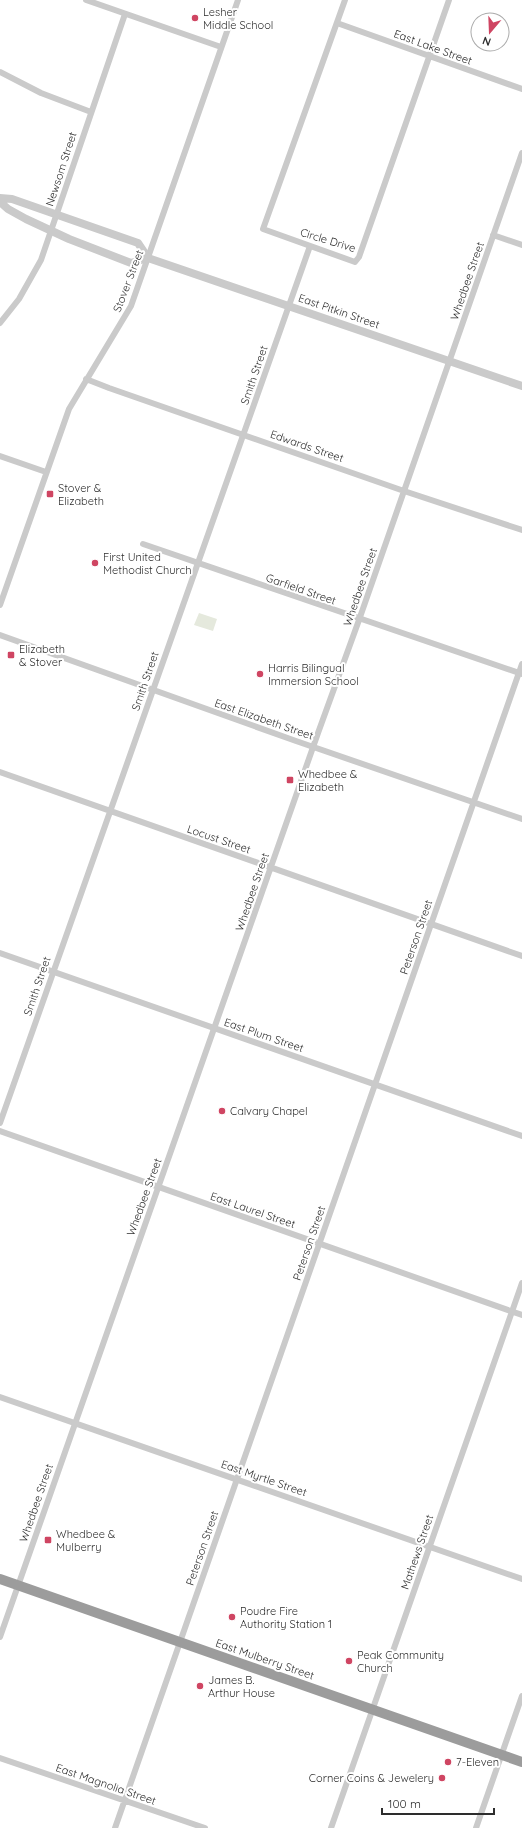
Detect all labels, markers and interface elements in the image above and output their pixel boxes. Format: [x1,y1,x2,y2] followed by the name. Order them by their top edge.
[203,5,273,32] place label: Lesher Middle School
[470,12,510,52] north arrow
[190,13,200,23] marker: Lesher Middle School
[392,26,474,68] street label: East Lake Street
[481,34,493,49] text: N
[42,130,80,208] street label: Newsom Street
[299,225,357,255] street label: Circle Drive
[447,240,487,322] street label: Whedbee Street
[110,248,146,314] street label: Stover Street
[296,291,382,332] street label: East Pitkin Street
[237,343,271,406] street label: Smith Street
[268,427,346,465] street label: Edwards Street
[58,481,104,508] place label: Stover & Elizabeth
[45,489,55,499] marker: Stover & Elizabeth
[340,546,380,628] street label: Whedbee Street
[103,550,191,577] place label: First United Methodist Church
[90,558,100,568] marker: First United Methodist Church
[264,570,338,608] street label: Garfield Street
[19,642,65,669] place label: Elizabeth & Stover
[128,649,162,712] street label: Smith Street
[6,650,16,660] marker: Elizabeth & Stover
[268,661,359,688] place label: Harris Bilingual Immersion School
[255,669,265,679] marker: Harris Bilingual Immersion School
[213,695,316,743] street label: East Elizabeth Street
[298,767,358,794] place label: Whedbee & Elizabeth
[285,775,295,785] marker: Whedbee & Elizabeth
[185,822,253,857] street label: Locust Street
[232,851,272,933] street label: Whedbee Street
[397,898,435,976] street label: Peterson Street
[20,954,54,1017] street label: Smith Street
[222,1015,306,1055] street label: East Plum Street
[230,1104,308,1118] place label: Calvary Chapel
[217,1106,227,1116] marker: Calvary Chapel
[123,1156,165,1238] street label: Whedbee Street
[209,1189,298,1231] street label: East Laurel Street
[290,1204,328,1282] street label: Peterson Street
[219,1457,309,1499] street label: East Myrtle Street
[16,1462,56,1544] street label: Whedbee Street
[183,1509,221,1587] street label: Peterson Street
[398,1512,436,1591] street label: Mathews Street
[56,1527,116,1554] place label: Whedbee & Mulberry
[43,1535,53,1545] marker: Whedbee & Mulberry
[240,1604,332,1631] place label: Poudre Fire Authority Station 1
[227,1612,237,1622] marker: Poudre Fire Authority Station 1
[214,1636,316,1683] street label: East Mulberry Street
[357,1648,444,1675] place label: Peak Community Church
[344,1656,354,1666] marker: Peak Community Church
[208,1673,275,1700] place label: James B. Arthur House
[195,1681,205,1691] marker: James B. Arthur House
[456,1755,499,1769] place label: 7-Eleven
[443,1757,453,1767] marker: 7-Eleven
[54,1760,158,1808] street label: East Magnolia Street
[309,1771,434,1785] place label: Corner Coins & Jewelery
[437,1773,447,1783] marker: Corner Coins & Jewelery
[382,1790,494,1816] scale bar
[388,1796,421,1811] text: 100 m

